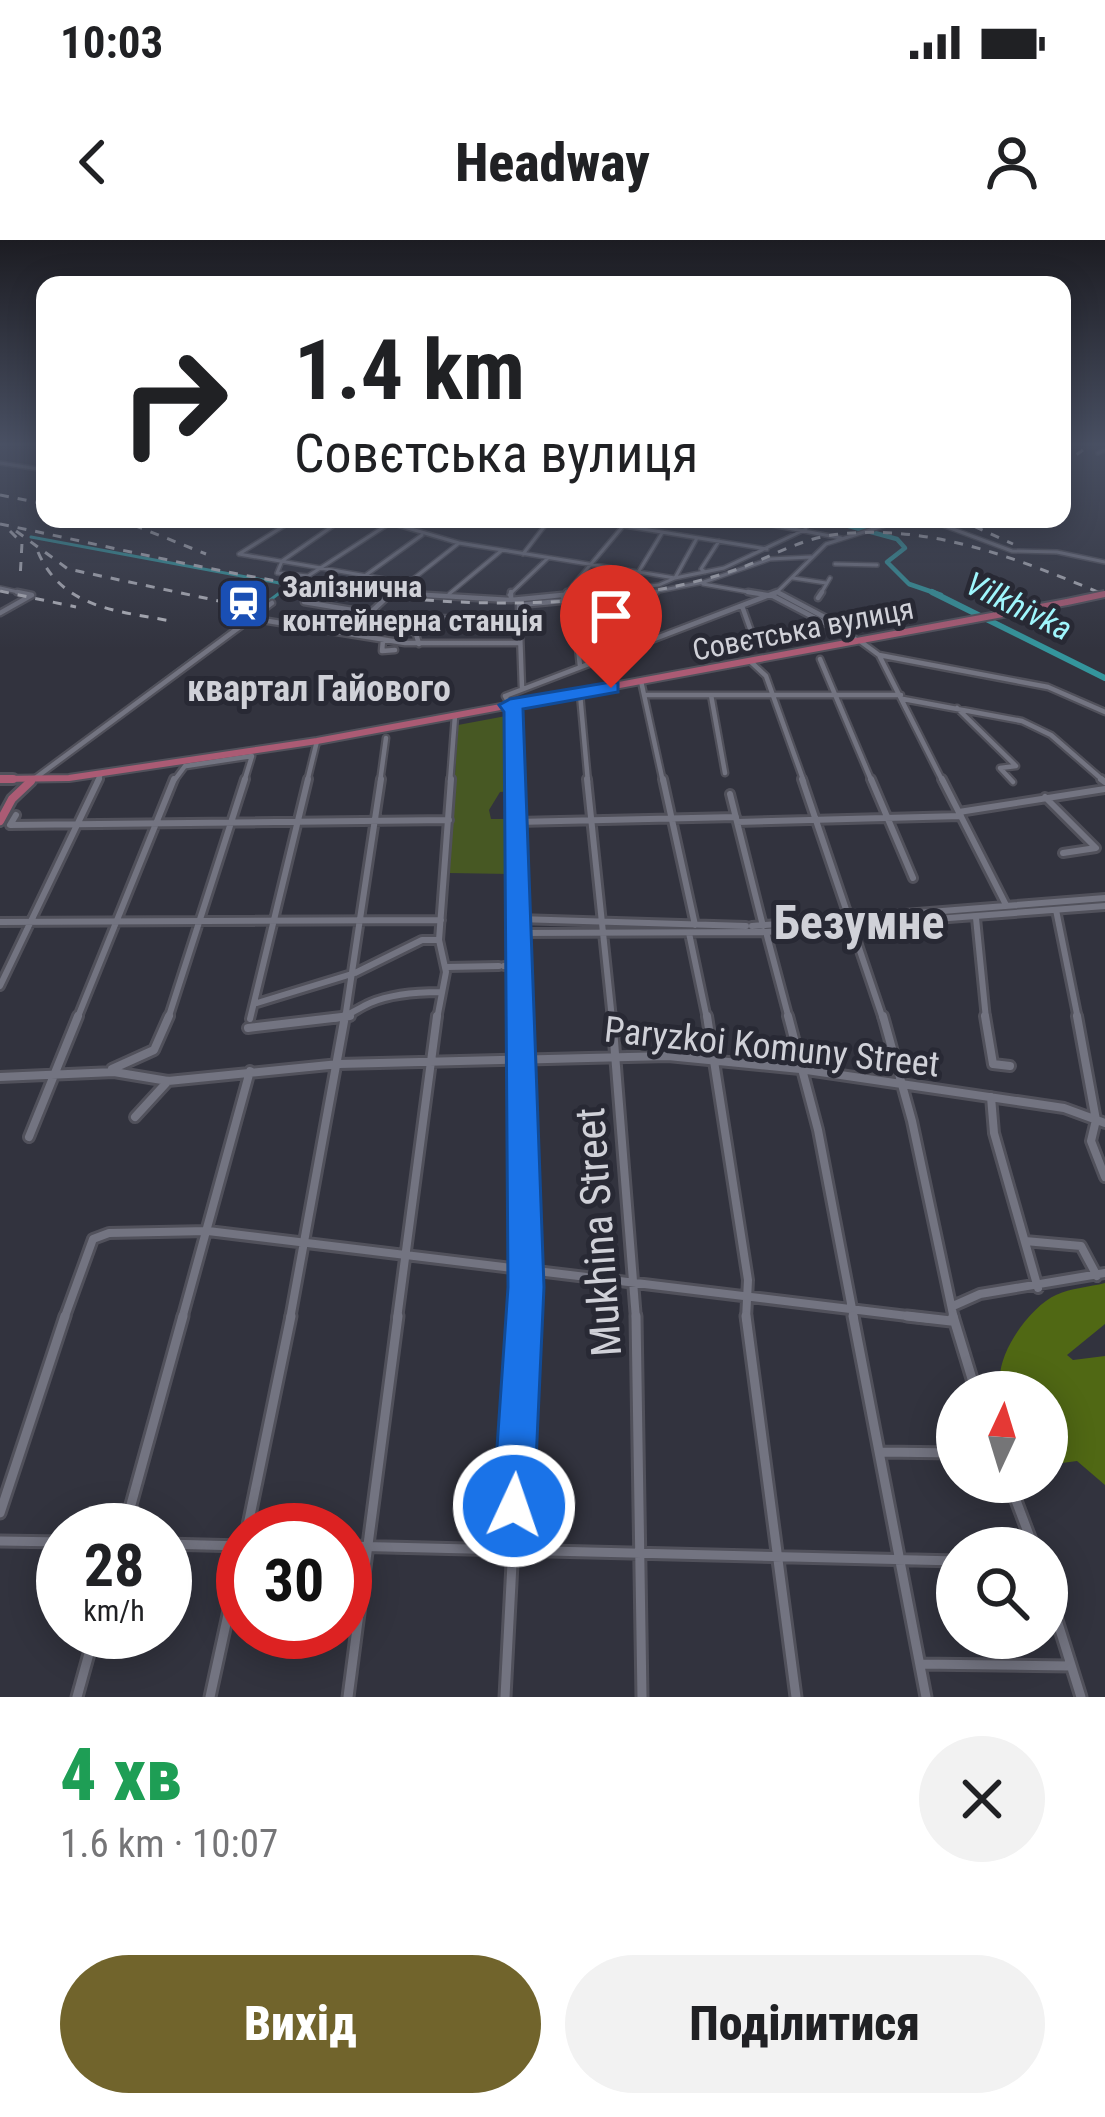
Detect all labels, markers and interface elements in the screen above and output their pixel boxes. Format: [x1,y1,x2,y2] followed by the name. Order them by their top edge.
[60,16,163,69] text: 10:03
[60,129,126,195] icon: back
[979,129,1045,195] icon: person
[455,131,650,194] text: Headway
[294,321,525,420] text: 1.4 km
[96,324,252,480] icon: right
[294,422,698,485] text: Совєтська вулиця
[960,564,1078,648] water label: Vilkhivka
[560,565,662,688] pin
[282,569,543,638] place label: Залізнична контейнерна станція
[215,575,271,631] station icon: Залізнична контейнерна станція
[578,583,644,649] icon: arrive
[689,590,917,668] street label: Совєтська вулиця
[187,668,451,710] district label: квартал Гайового
[773,894,945,951] district label: Безумне
[602,1009,942,1085] street label: Paryzkoi Komuny Street
[565,1106,631,1358] street label: Mukhina Street
[936,1371,1068,1503] north arrow
[936,1371,1068,1659] map controls
[451,1443,577,1569] position arrow
[216,1503,372,1659] speed limit sign: 30
[936,1527,1068,1659] button: search
[84,1530,144,1601] text: 28
[83,1593,145,1628] text: km/h
[60,1733,182,1818] text: 4 хв
[919,1736,1045,1862] button: close
[60,1821,278,1867] text: 1.6 km · 10:07
[60,1955,541,2093] button: Вихід
[565,1955,1045,2093] button: Поділитися

